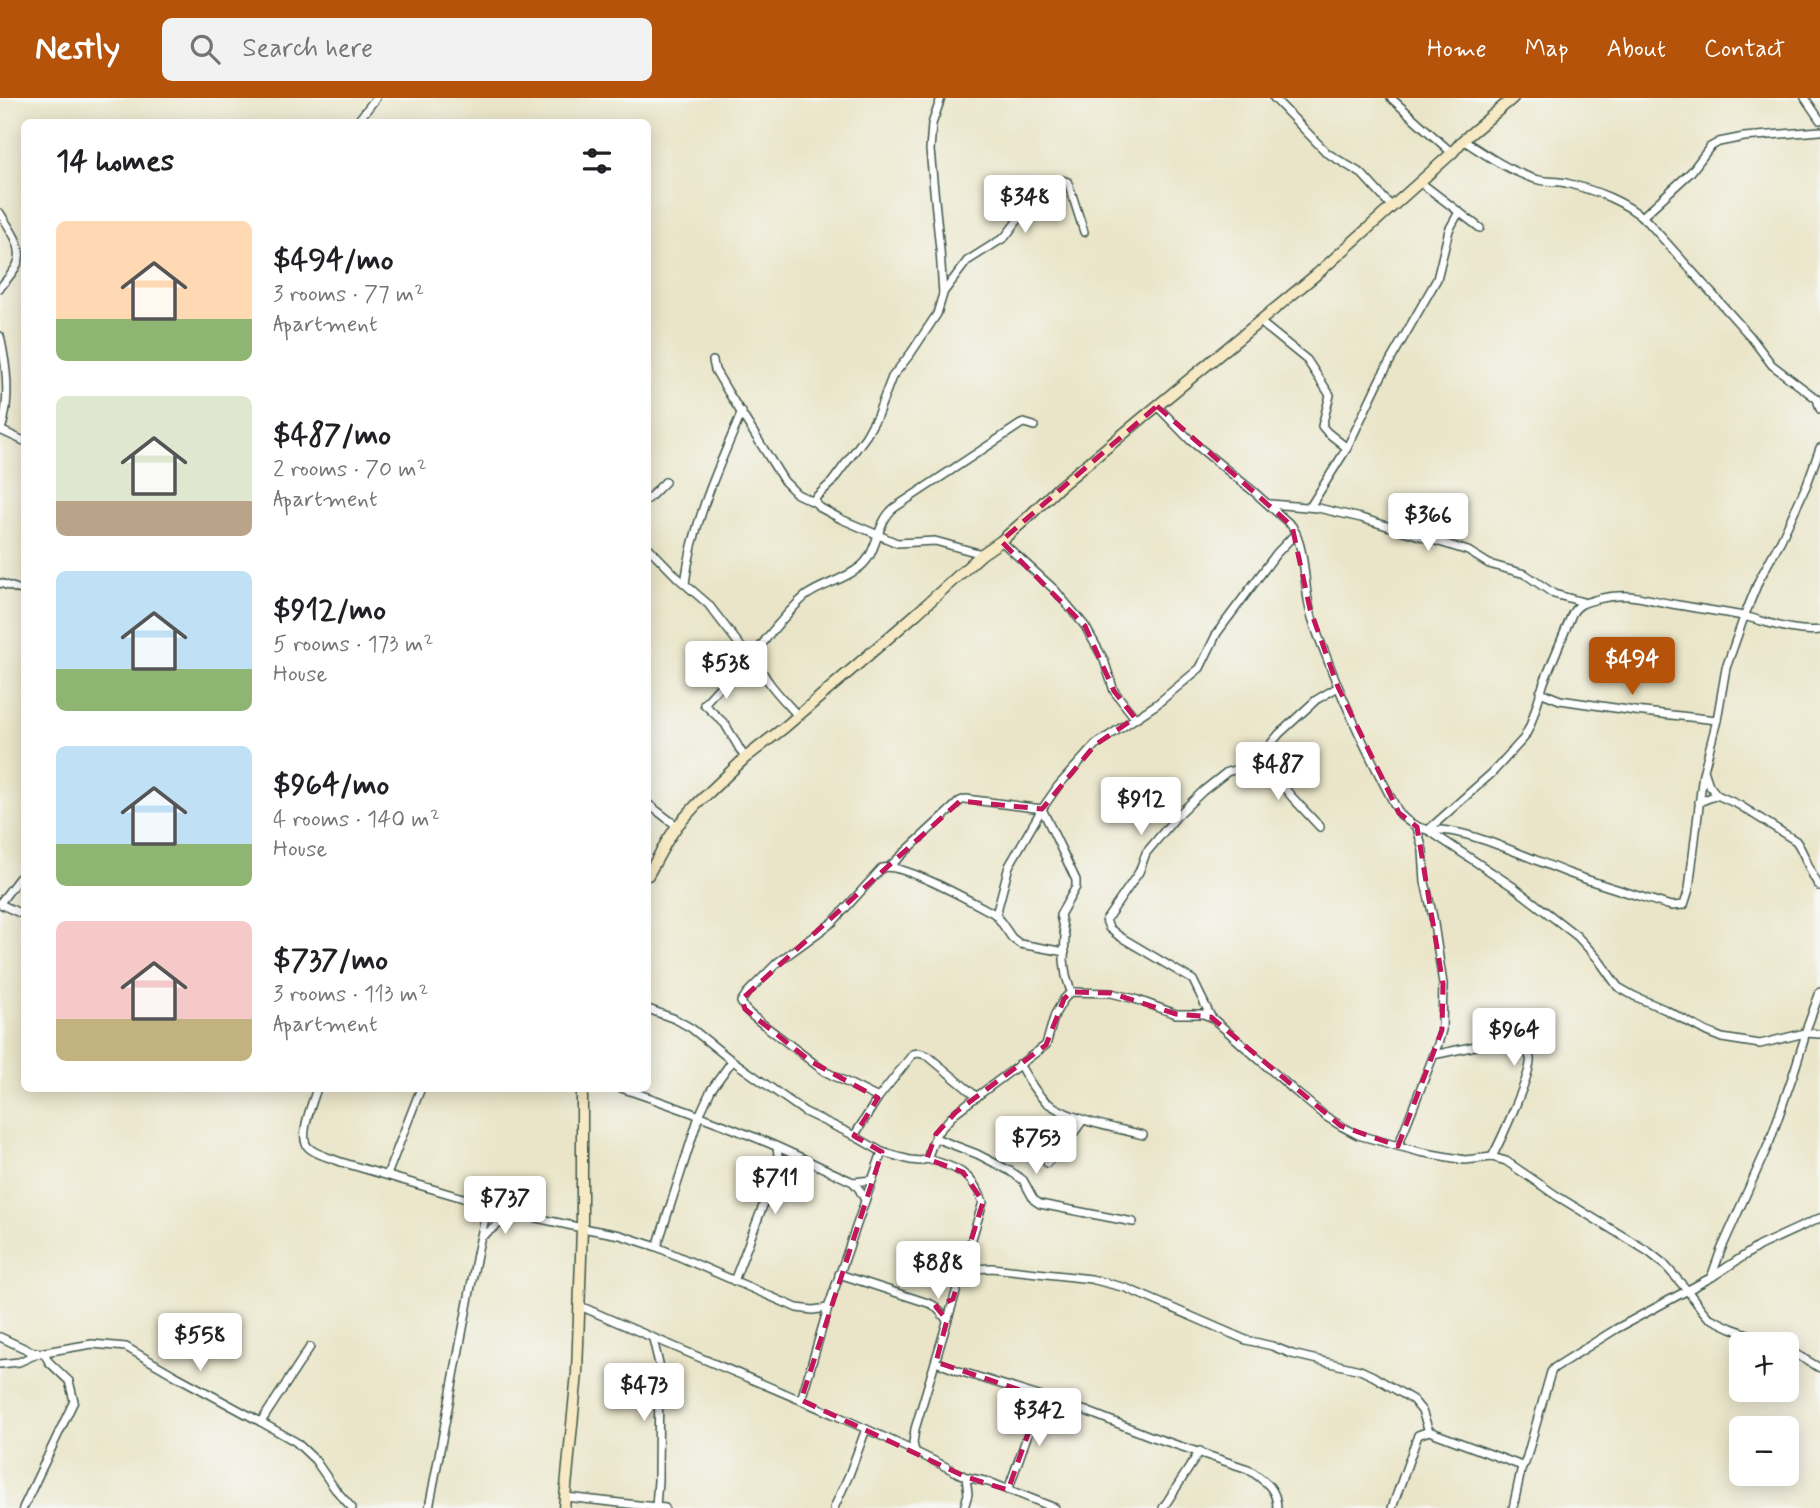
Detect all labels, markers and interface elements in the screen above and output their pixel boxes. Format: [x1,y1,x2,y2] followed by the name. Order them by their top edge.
[162,18,652,81] search box
[35,27,120,71] text: Nestly
[186,30,224,68] icon: search
[242,32,373,66] text: Search here
[1427,34,1487,65] text: Home
[1525,34,1569,65] text: Map
[1607,34,1666,65] text: About
[1704,34,1785,65] text: Contact
[56,142,174,181] text: 14 homes
[578,142,616,180] icon: filters
[984,176,1066,235] pin: $348
[1000,183,1050,213] text: $348
[273,241,393,280] text: $494/mo
[112,249,196,333] icon: home
[273,280,424,310] text: 3 rooms · 77 m²
[273,310,378,340] text: Apartment
[273,416,391,455] text: $487/mo
[112,424,196,508] icon: home
[273,455,427,485] text: 2 rooms · 70 m²
[273,485,378,515] text: Apartment
[1387,494,1469,553] pin: $366
[1404,501,1452,531] text: $366
[273,591,386,630] text: $912/mo
[112,599,196,683] icon: home
[273,630,433,660] text: 5 rooms · 173 m²
[1591,638,1673,697] pin: $494
[685,642,767,701] pin: $538
[1605,645,1659,675] text: $494
[701,649,751,679] text: $538
[273,660,327,690] text: House
[1237,742,1319,802] pin: $487
[1252,750,1304,780] text: $487
[273,766,389,805] text: $964/mo
[112,774,196,858] icon: home
[1100,778,1182,837] pin: $912
[1117,785,1165,815] text: $912
[273,805,440,835] text: 4 rooms · 140 m²
[273,835,327,865] text: House
[273,941,388,980] text: $737/mo
[112,949,196,1033] icon: home
[273,980,428,1010] text: 3 rooms · 113 m²
[1473,1009,1555,1068] pin: $964
[273,1010,378,1040] text: Apartment
[1488,1016,1540,1046] text: $964
[995,1116,1077,1176] pin: $753
[1011,1124,1061,1154] text: $753
[734,1156,816,1216] pin: $711
[752,1164,798,1194] text: $711
[464,1176,546,1236] pin: $737
[480,1184,530,1214] text: $737
[897,1242,979,1301] pin: $888
[912,1249,964,1279] text: $888
[159,1314,241,1373] pin: $558
[174,1321,226,1351] text: $558
[1729,1332,1799,1486] map controls
[1729,1332,1799,1402] button: +
[603,1364,685,1423] pin: $473
[620,1371,668,1401] text: $473
[998,1388,1080,1448] pin: $342
[1013,1396,1065,1426] text: $342
[1729,1416,1799,1486] button: −

